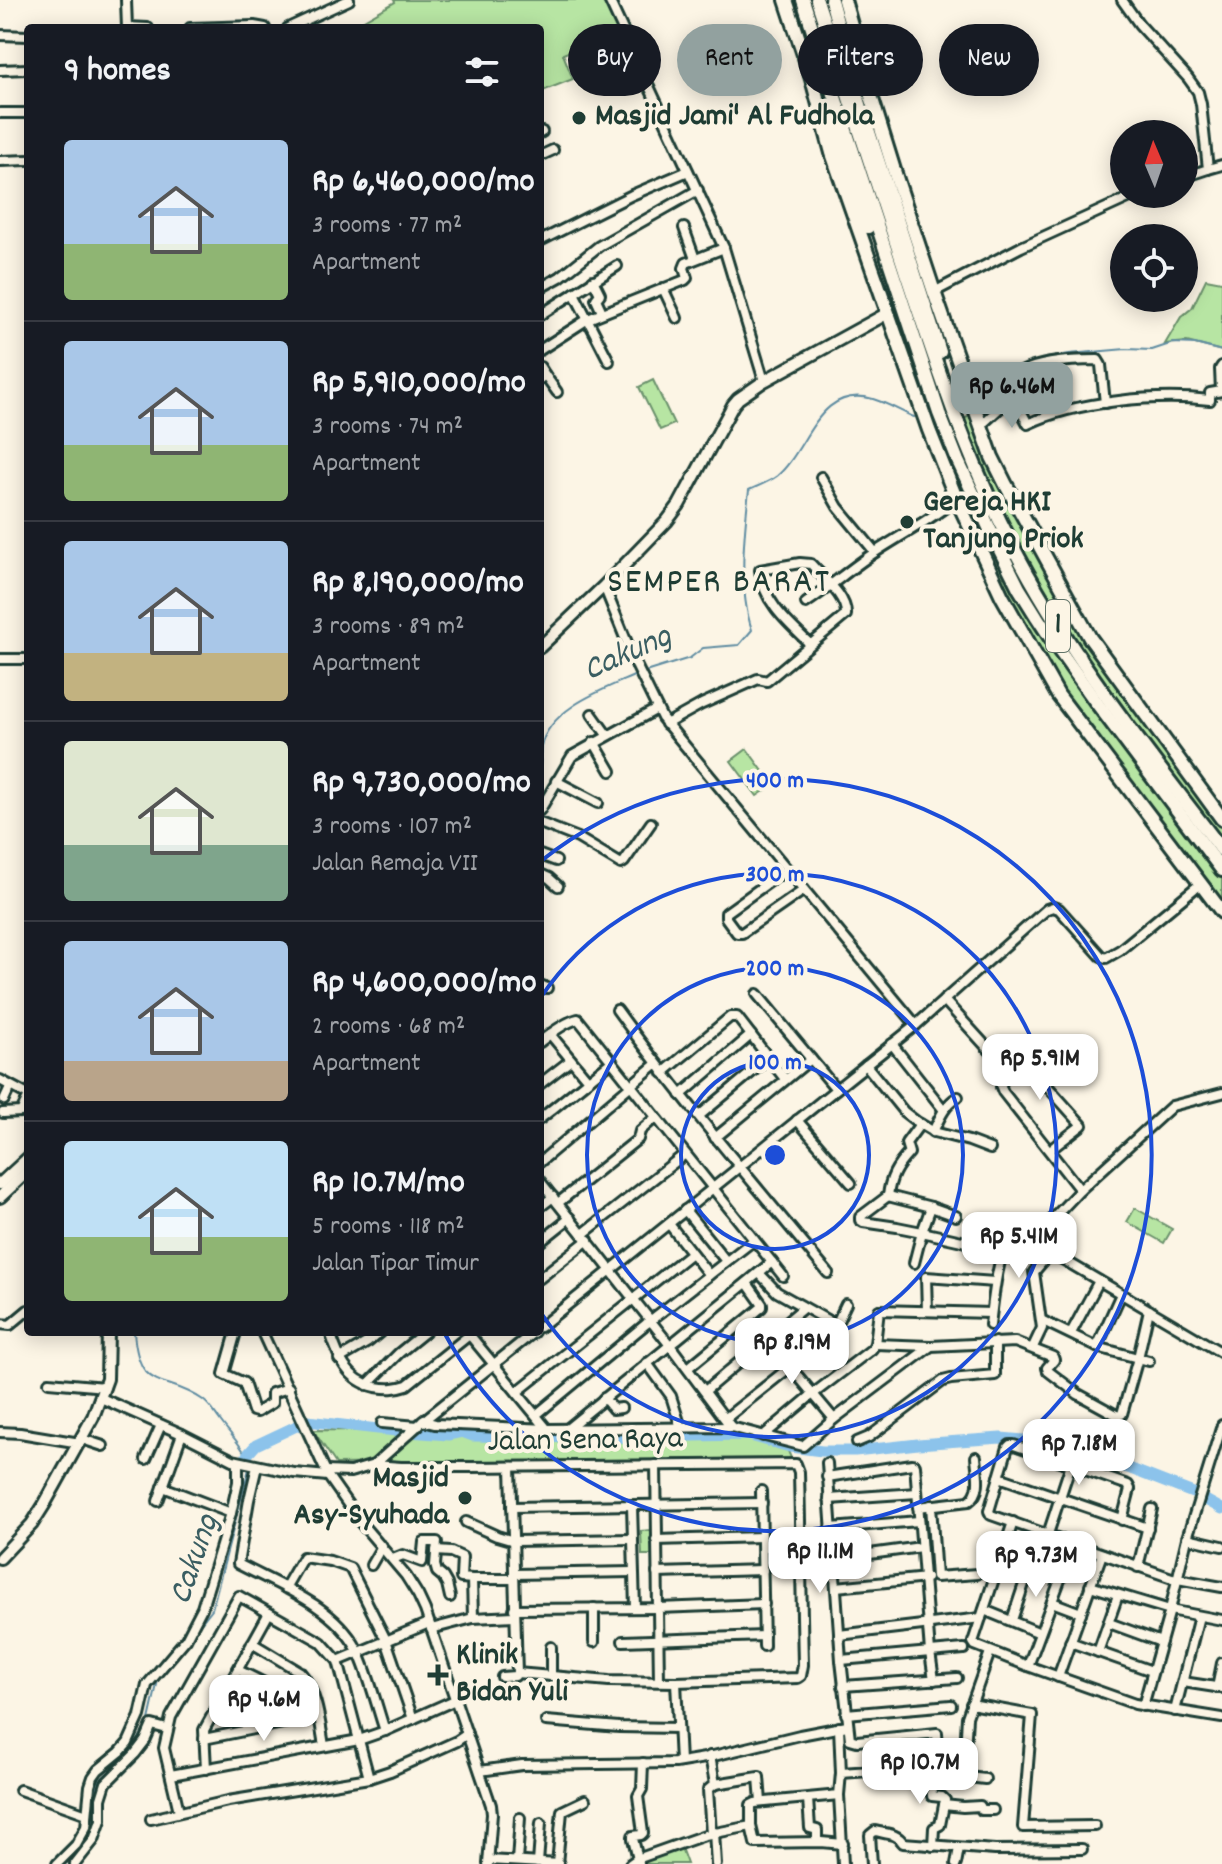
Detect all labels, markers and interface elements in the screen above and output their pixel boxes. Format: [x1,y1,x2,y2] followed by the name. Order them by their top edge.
[568,24,661,96] chip: Buy
[677,24,782,96] chip: Rent
[798,24,923,96] chip: Filters
[939,24,1039,96] chip: New
[64,48,171,97] text: 9 homes
[460,50,504,94] icon: filters
[595,95,875,141] place label: Masjid Jami' Al Fudhola
[570,109,588,127] marker: Masjid Jami' Al Fudhola
[1110,120,1198,208] north arrow
[1110,120,1198,312] map controls
[312,159,535,208] text: Rp 6,460,000/mo
[128,172,224,268] icon: home
[312,208,462,245] text: 3 rooms · 77 m²
[1110,224,1198,312] button: locate
[312,245,421,282] text: Apartment
[312,360,526,409] text: Rp 5,910,000/mo
[929,362,1095,430] pin: Rp 6.46M
[969,369,1055,406] text: Rp 6.46M
[128,373,224,469] icon: home
[312,409,463,446] text: 3 rooms · 74 m²
[312,446,421,483] text: Apartment
[923,481,1084,564] place label: Gereja HKI Tanjung Priok
[898,513,916,531] marker: Gereja HKI Tanjung Priok
[607,558,831,610] district label: SEMPER BARAT
[312,560,524,609] text: Rp 8,190,000/mo
[128,573,224,669] icon: home
[1046,600,1070,652] road number: 1
[312,609,465,646] text: 3 rooms · 89 m²
[576,613,681,696] water label: Cakung
[312,646,421,683] text: Apartment
[312,760,531,809] text: Rp 9,730,000/mo
[746,765,804,799] text: 400 m
[128,773,224,869] icon: home
[312,809,472,846] text: 3 rooms · 107 m²
[312,846,478,883] text: Jalan Remaja VII
[746,859,804,893] text: 300 m
[746,953,804,987] text: 200 m
[312,960,537,1009] text: Rp 4,600,000/mo
[128,973,224,1069] icon: home
[312,1009,465,1046] text: 2 rooms · 68 m²
[957,1034,1123,1102] pin: Rp 5.91M
[1000,1041,1080,1078] text: Rp 5.91M
[312,1046,421,1083] text: Apartment
[748,1047,802,1081] text: 100 m
[761,1141,789,1169] centre of rings
[312,1160,465,1209] text: Rp 10.7M/mo
[128,1173,224,1269] icon: home
[312,1209,465,1246] text: 5 rooms · 118 m²
[936,1212,1102,1280] pin: Rp 5.41M
[980,1219,1058,1256] text: Rp 5.41M
[312,1246,479,1283] text: Jalan Tipar Timur
[709,1318,875,1386] pin: Rp 8.19M
[753,1325,831,1362] text: Rp 8.19M
[487,1417,684,1467] street label: Jalan Sena Raya
[996,1419,1162,1487] pin: Rp 7.18M
[1041,1426,1117,1463] text: Rp 7.18M
[294,1457,450,1540] place label: Masjid Asy-Syuhada
[456,1489,474,1507] marker: Masjid Asy-Syuhada
[158,1508,234,1611] water label: Cakung
[737,1527,903,1595] pin: Rp 11.1M
[953,1531,1119,1599] pin: Rp 9.73M
[786,1534,854,1571] text: Rp 11.1M
[994,1538,1078,1575] text: Rp 9.73M
[456,1634,568,1717] place label: Klinik Bidan Yuli
[427,1664,449,1686] marker: Klinik Bidan Yuli
[190,1675,338,1743] pin: Rp 4.6M
[227,1682,301,1719] text: Rp 4.6M
[837,1738,1003,1806] pin: Rp 10.7M
[880,1745,960,1782] text: Rp 10.7M

